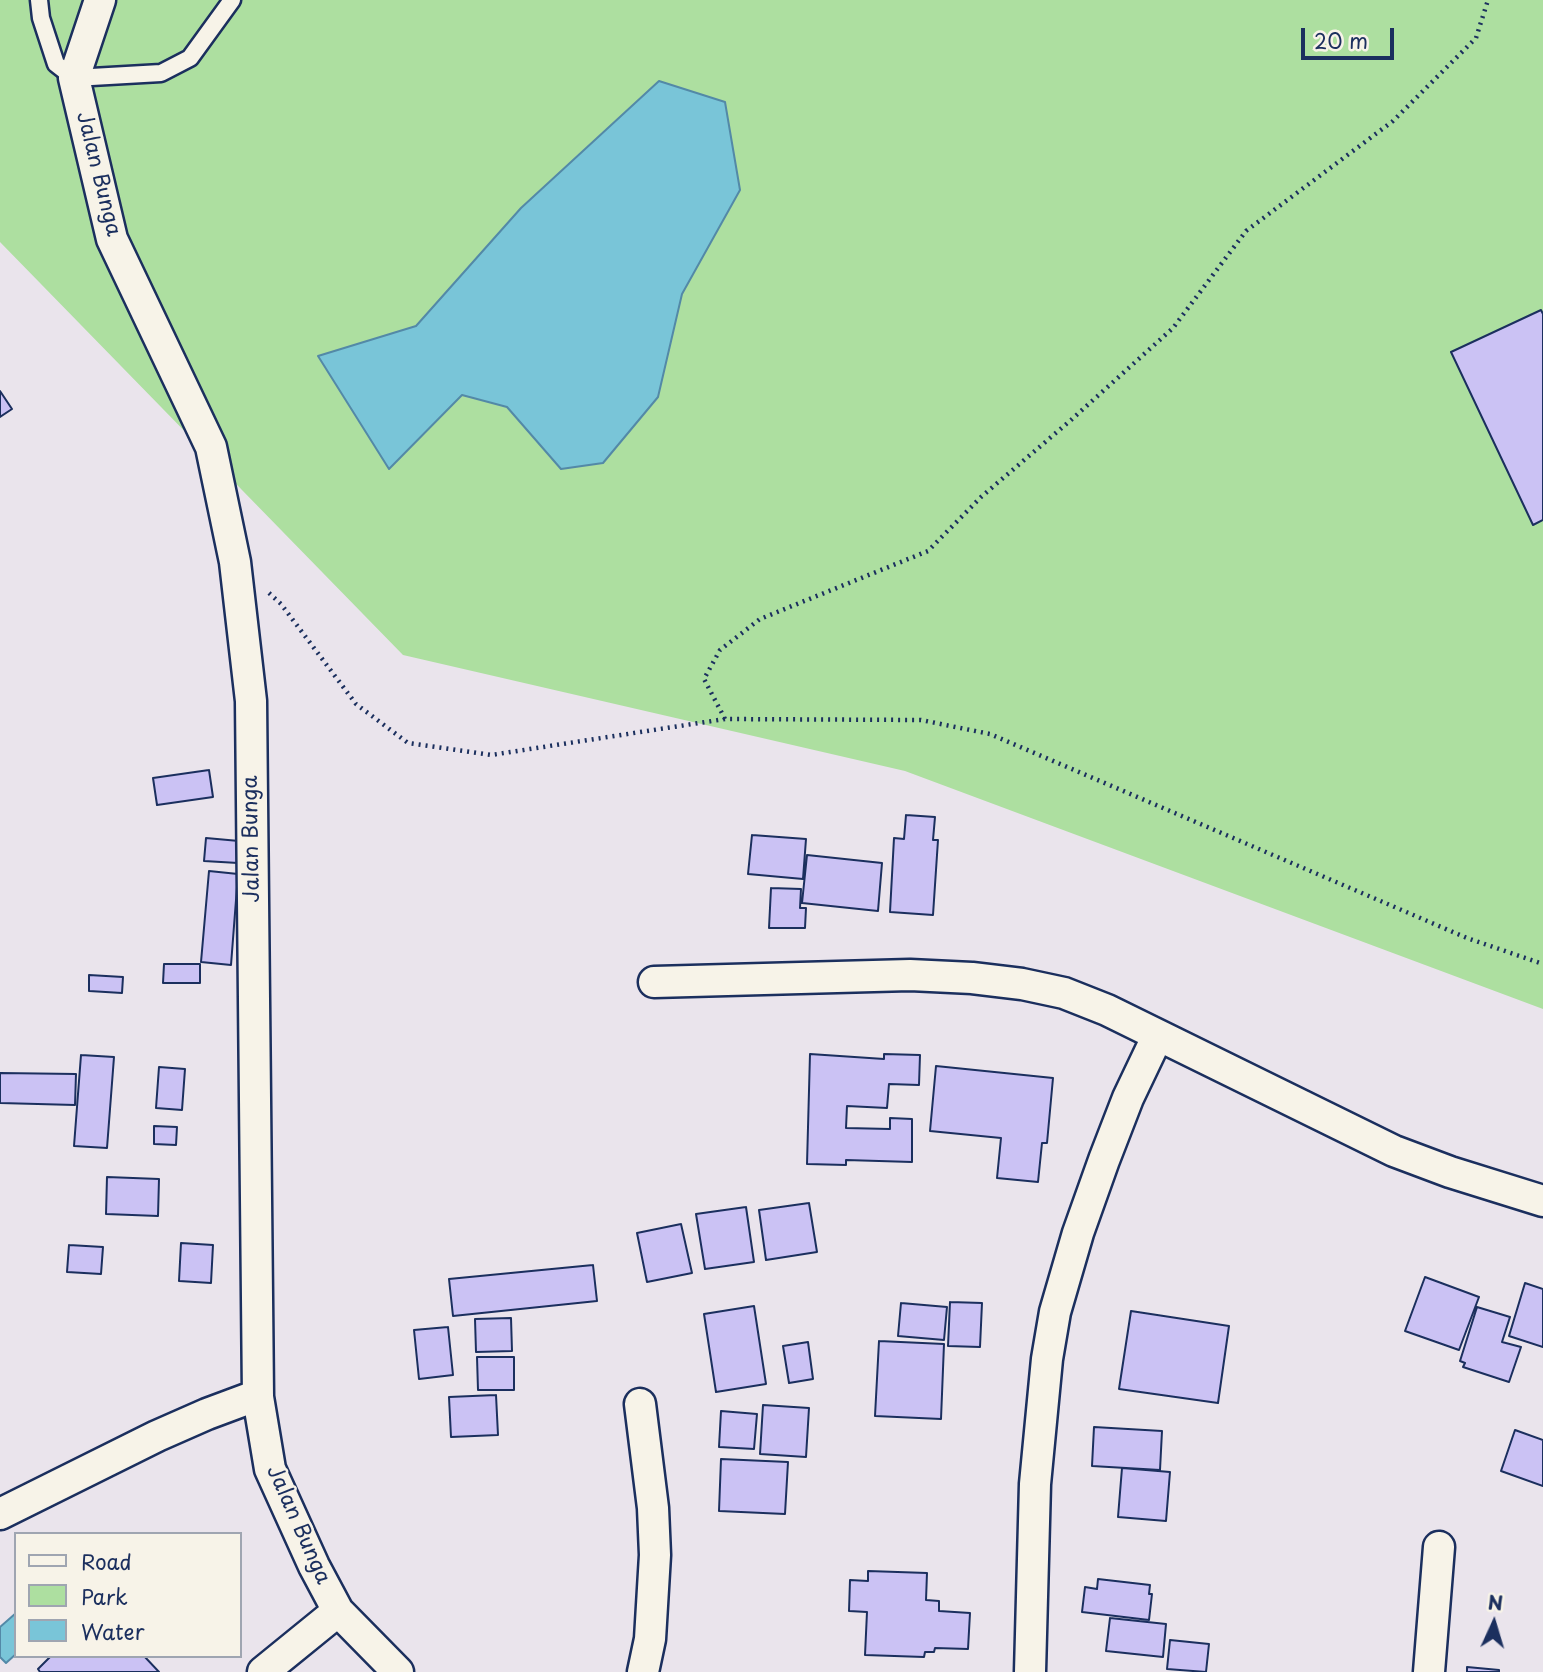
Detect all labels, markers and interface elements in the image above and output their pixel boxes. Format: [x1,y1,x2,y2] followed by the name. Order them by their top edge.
[1305,14,1398,58] scale bar
[1314,24,1368,56] text: 20 m
[70,109,126,239] street label: Jalan Bunga
[238,775,266,903] street label: Jalan Bunga
[261,1462,335,1588] street label: Jalan Bunga
[14,1532,242,1658] legend
[81,1545,132,1577] text: Road
[81,1580,128,1612] text: Park
[1459,1588,1529,1658] north arrow
[1487,1588,1504,1617] text: N
[81,1615,144,1647] text: Water

